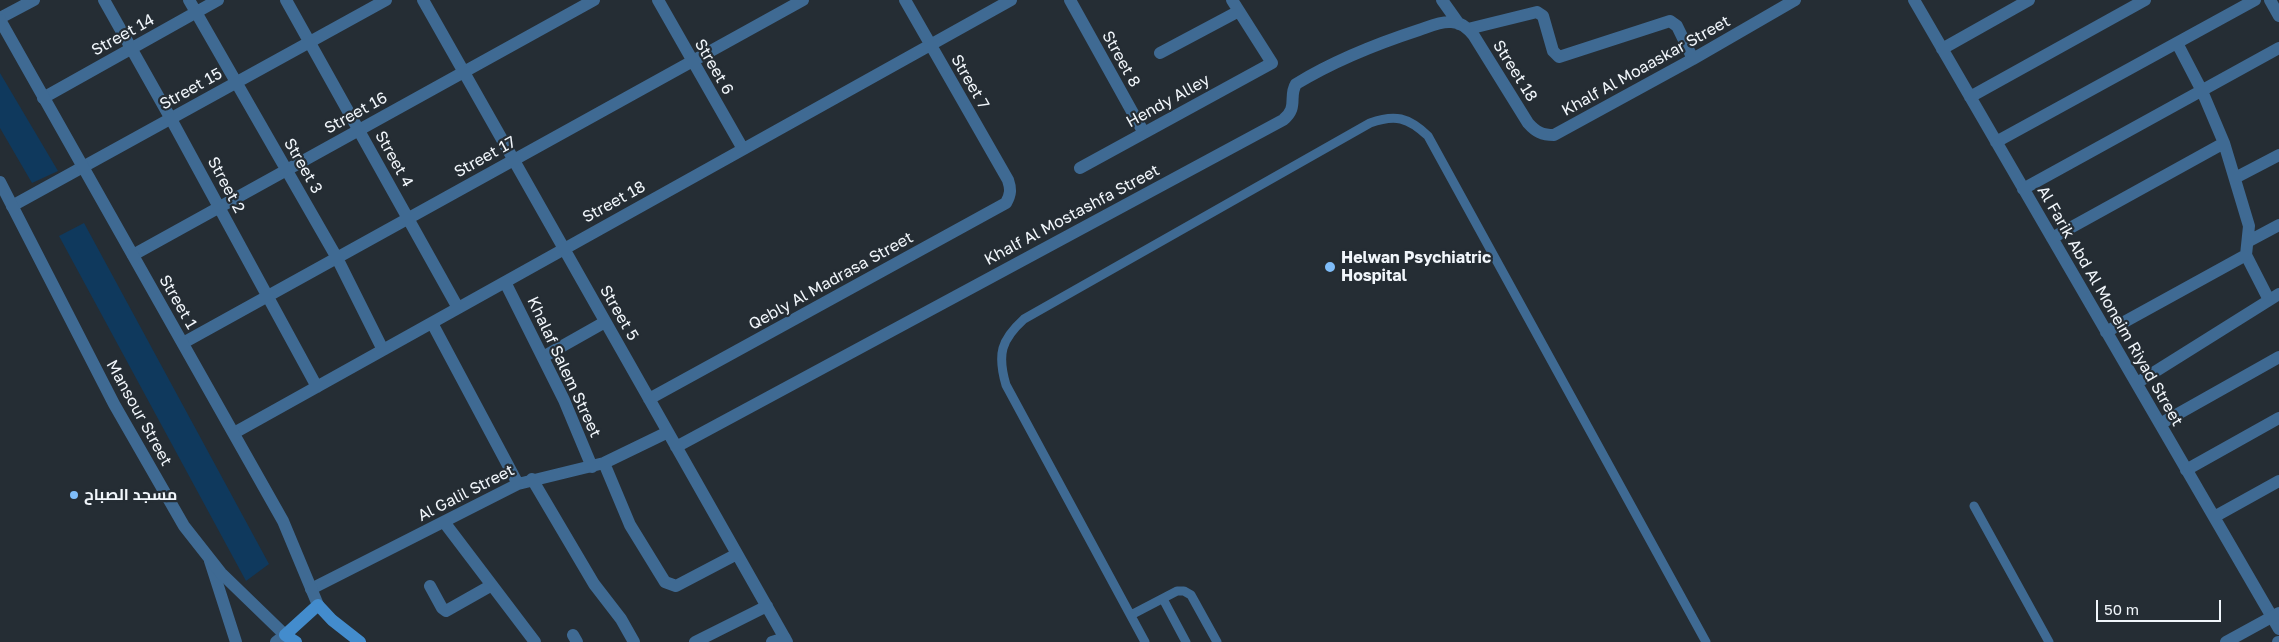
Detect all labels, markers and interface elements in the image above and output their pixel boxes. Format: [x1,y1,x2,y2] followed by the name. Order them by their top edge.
[88,10,158,60] street label: Street 14
[1558,12,1734,120] street label: Khalf Al Moaaskar Street
[1098,28,1144,90] street label: Street 8
[690,36,738,98] street label: Street 6
[1489,37,1541,105] street label: Street 18
[947,51,993,113] street label: Street 7
[156,64,226,114] street label: Street 15
[1123,70,1213,132] street label: Hendy Alley
[321,88,391,138] street label: Street 16
[371,128,417,190] street label: Street 4
[451,132,519,182] street label: Street 17
[280,135,326,197] street label: Street 3
[203,154,249,216] street label: Street 2
[981,161,1163,269] street label: Khalf Al Mostashfa Street
[579,177,649,227] street label: Street 18
[2033,183,2187,429] street label: Al Farik Abd Al Moneim Riyad Street
[745,228,917,334] street label: Qebly Al Madrasa Street
[1341,248,1491,286] place label: Helwan Psychiatric Hospital
[1323,260,1337,274] marker: Helwan Psychiatric Hospital
[155,272,201,332] street label: Street 1
[596,282,642,344] street label: Street 5
[523,294,605,440] street label: Khalaf Salem Street
[102,357,176,469] street label: Mansour Street
[415,460,517,526] street label: Al Galil Street
[84,485,177,505] place label: مسجد الصباح
[68,489,80,501] marker: مسجد الصباح
[2099,590,2224,622] scale bar
[2104,600,2139,618] text: 50 m

